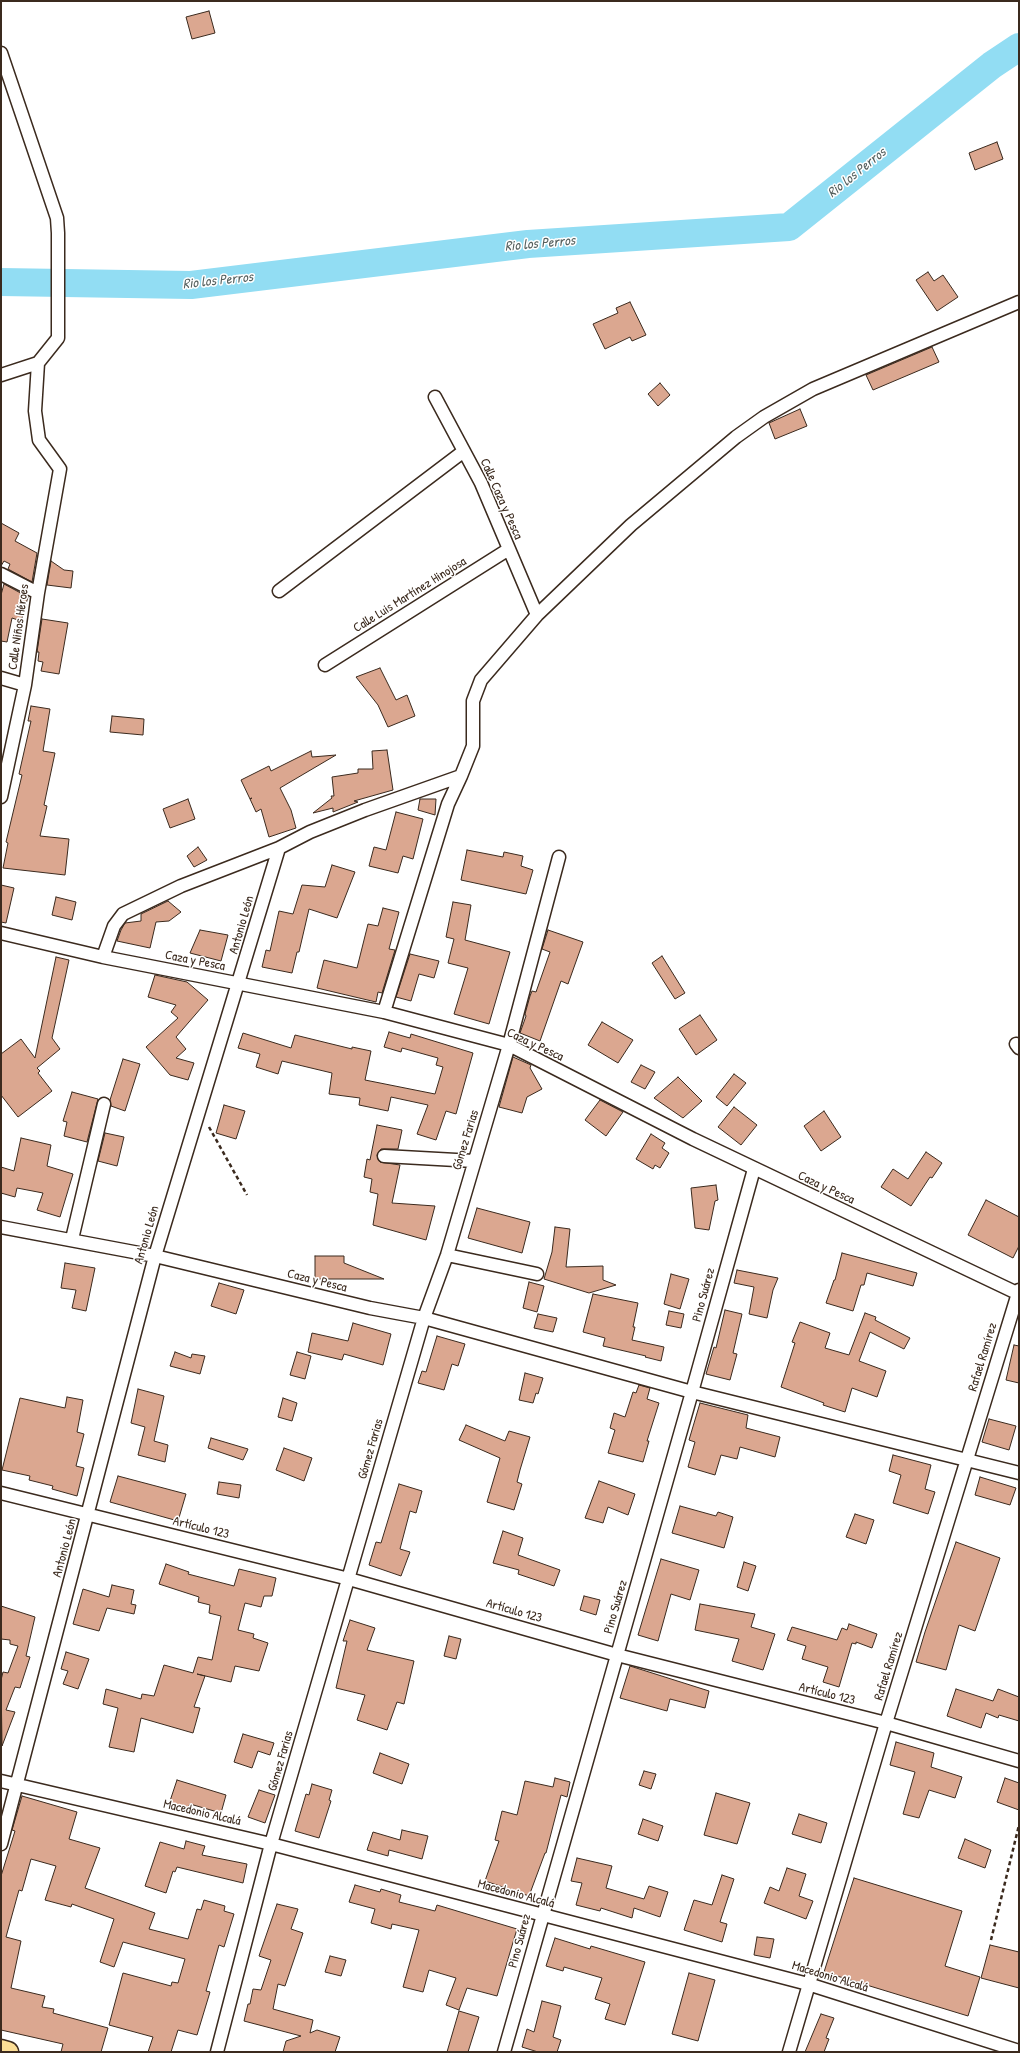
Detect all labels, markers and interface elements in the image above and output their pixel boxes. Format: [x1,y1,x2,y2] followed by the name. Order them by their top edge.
[824,144,890,202] water label: Rio los Perros
[504,233,576,255] water label: Rio los Perros
[182,269,254,293] water label: Rio los Perros
[476,456,526,542] street label: Calle Caza y Pesca
[351,554,469,636] street label: Calle Luis Martínez Hinojosa
[5,583,33,671] street label: Calle Niños Héroes
[226,894,258,956] street label: Antonio León
[164,948,226,974] street label: Caza y Pesca
[504,1025,566,1065] street label: Caza y Pesca
[449,1108,483,1172] street label: Gómez Farias
[795,1168,857,1208] street label: Caza y Pesca
[131,1204,163,1266] street label: Antonio León
[286,1266,348,1296] street label: Caza y Pesca
[689,1266,719,1324] street label: Pino Suárez
[965,1321,1001,1393] street label: Rafael Ramírez
[355,1417,387,1481] street label: Gómez Farias
[171,1514,231,1542] street label: Artículo 123
[50,1517,80,1579] street label: Antonio León
[601,1578,631,1636] street label: Pino Suárez
[484,1596,544,1626] street label: Artículo 123
[871,1630,907,1702] street label: Rafael Ramírez
[797,1680,857,1708] street label: Artículo 123
[265,1729,297,1793] street label: Gómez Farias
[162,1797,242,1829] street label: Macedonio Alcalá
[476,1876,556,1912] street label: Macedonio Alcalá
[505,1912,535,1970] street label: Pino Suárez
[790,1958,870,1996] street label: Macedonio Alcalá

